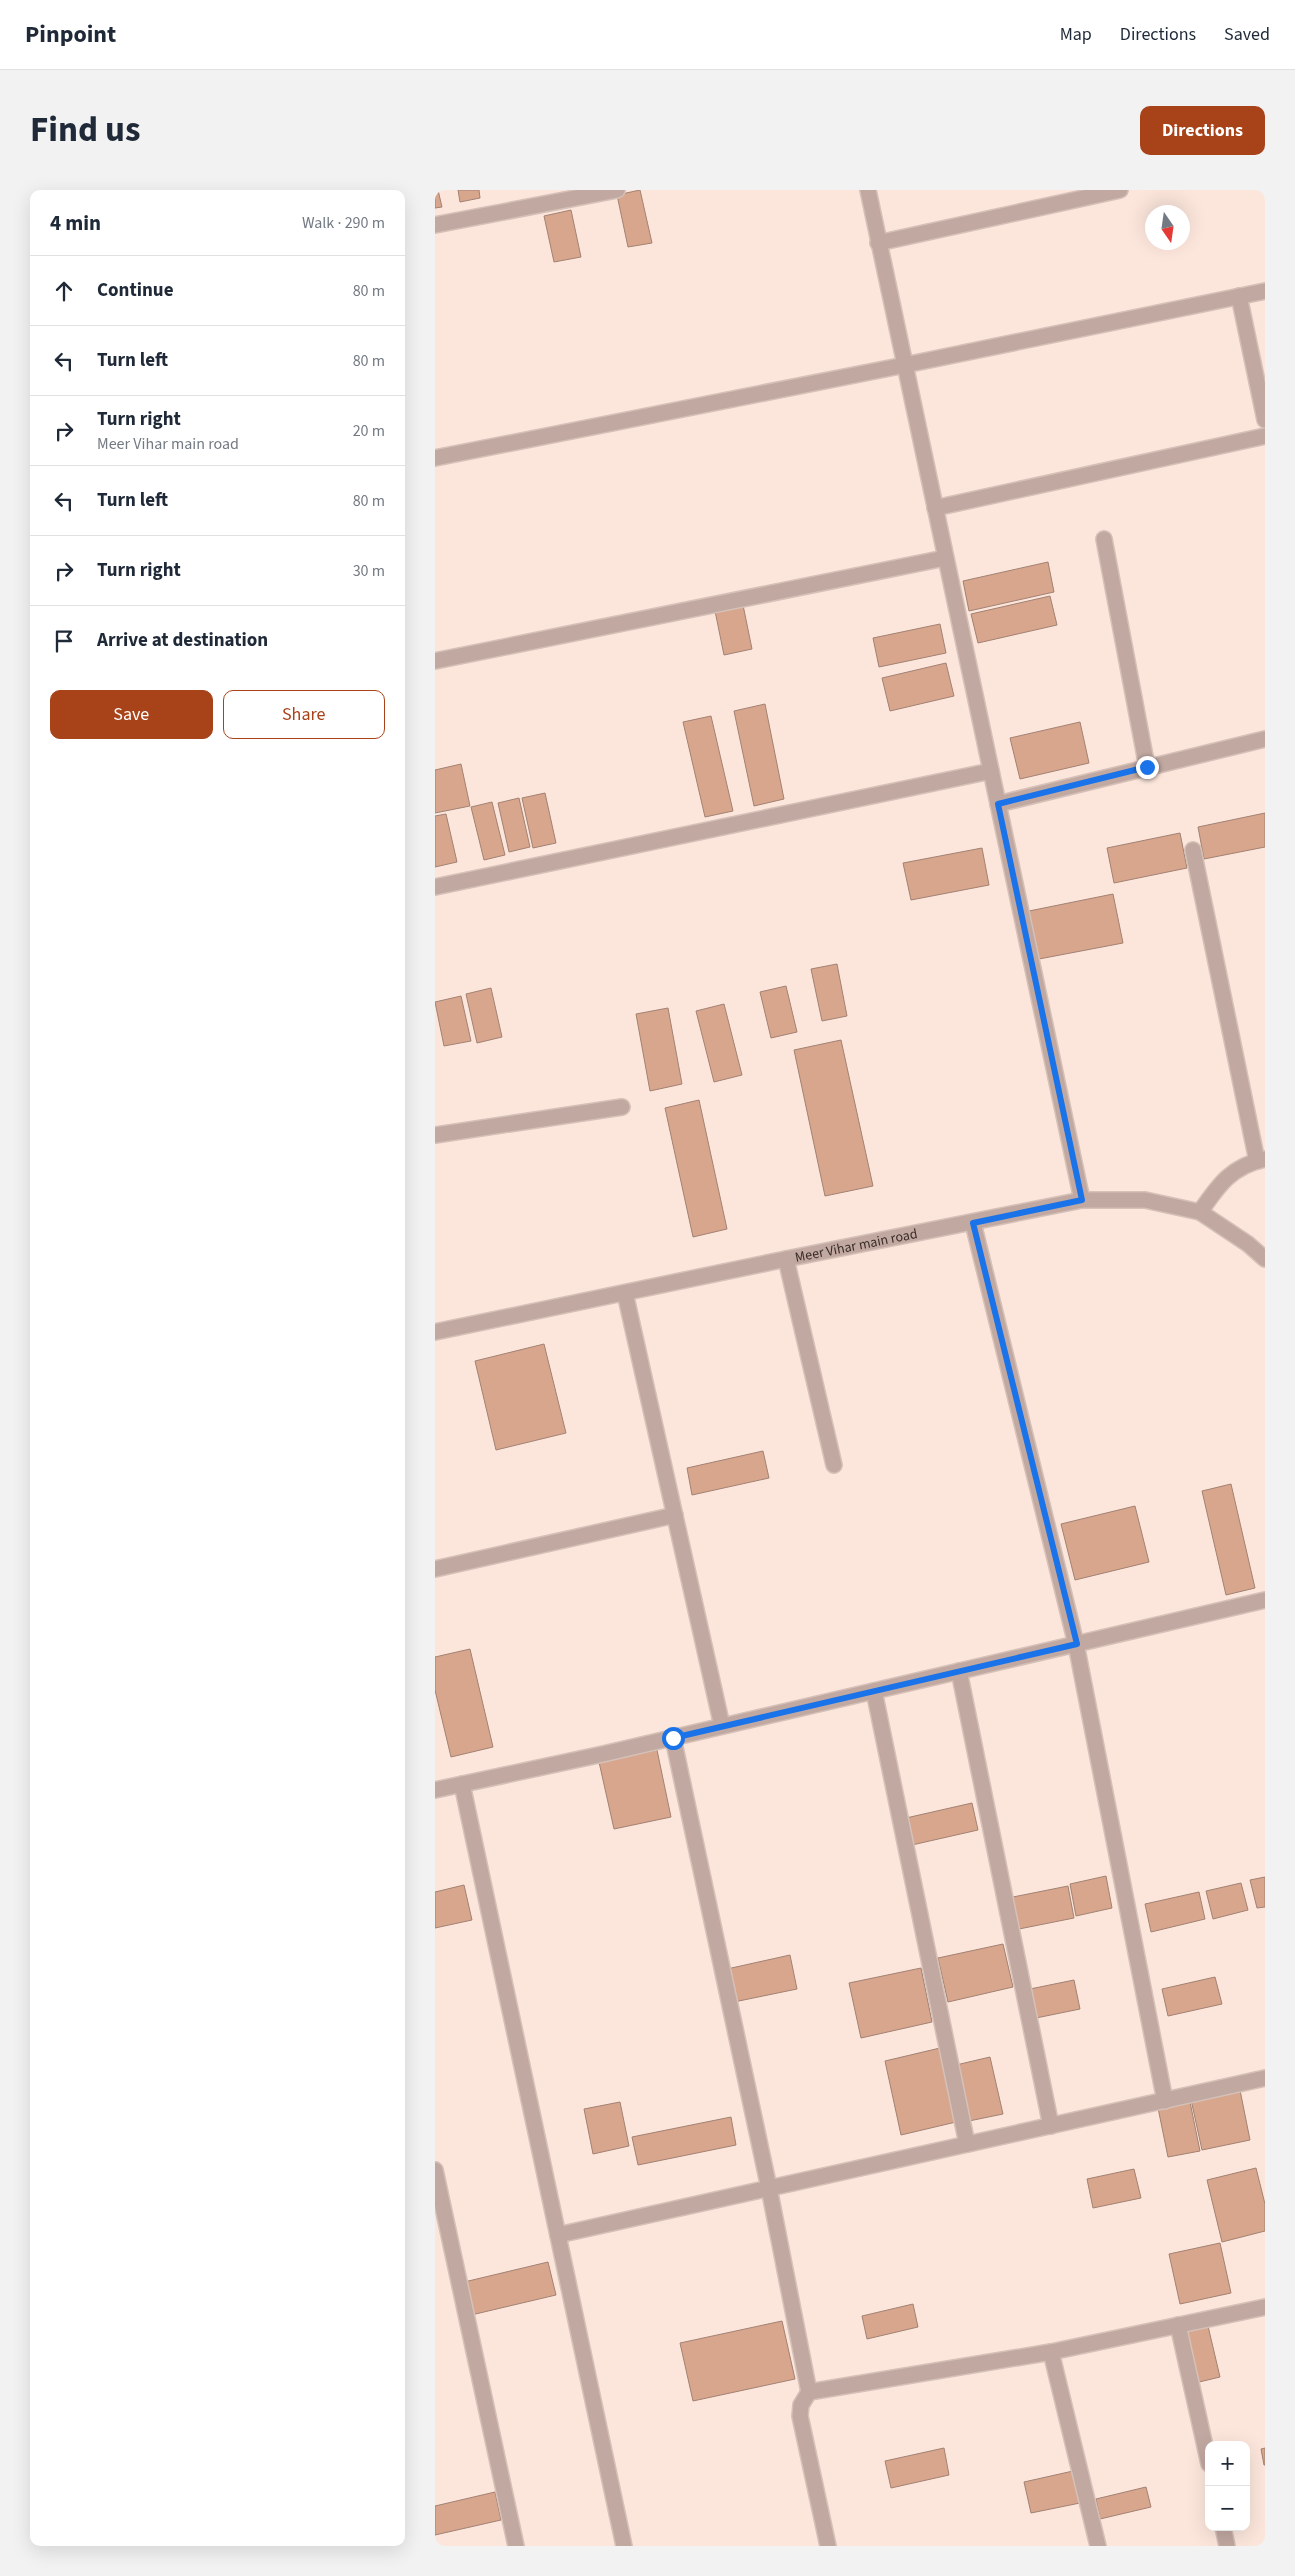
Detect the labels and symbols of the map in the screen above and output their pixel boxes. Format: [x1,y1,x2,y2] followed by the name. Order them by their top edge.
[1145,205,1190,250] north arrow
[1136,756,1159,779] route end
[793,1224,919,1268] street label: Meer Vihar main road
[662,1727,685,1750] route start

